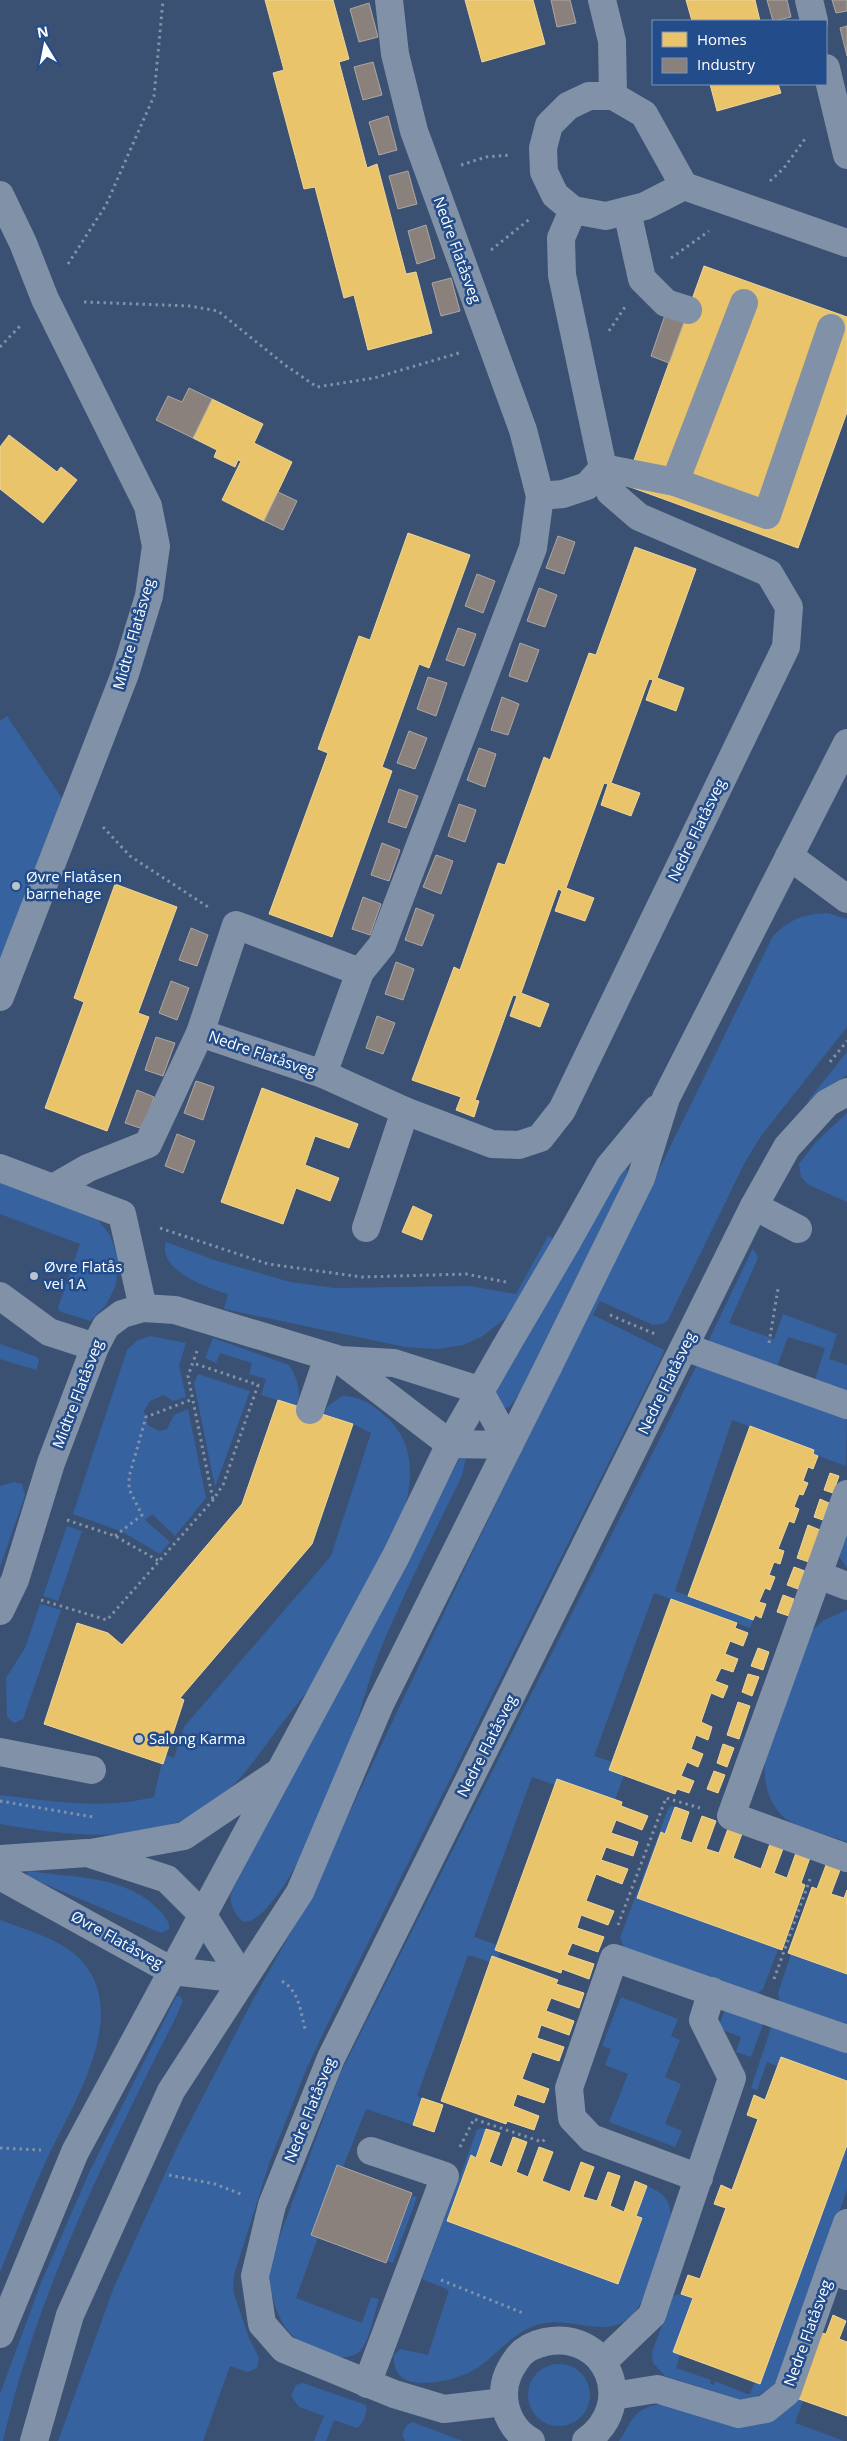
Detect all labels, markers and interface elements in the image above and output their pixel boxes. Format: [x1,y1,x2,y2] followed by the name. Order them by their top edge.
[20,20,70,70] north arrow
[652,20,827,85] legend
[35,21,50,42] text: N
[697,29,747,49] text: Homes
[697,54,755,74] text: Industry
[429,194,487,306] street label: Nedre Flatåsveg
[108,576,159,692] street label: Midtre Flatåsveg
[663,775,730,884] street label: Nedre Flatåsveg
[26,866,122,903] place label: Øvre Flatåsen barnehage
[10,880,22,892] marker: Øvre Flatåsen barnehage
[206,1025,319,1081] street label: Nedre Flatåsveg
[44,1256,122,1293] place label: Øvre Flatås vei 1A
[28,1270,40,1282] marker: Øvre Flatås vei 1A
[633,1328,700,1437] street label: Nedre Flatåsveg
[47,1336,107,1451] street label: Midtre Flatåsveg
[452,1691,520,1800] street label: Nedre Flatåsveg
[149,1728,245,1748] place label: Salong Karma
[133,1733,145,1745] marker: Salong Karma
[68,1906,167,1973] street label: Øvre Flatåsveg
[279,2054,339,2165] street label: Nedre Flatåsveg
[778,2277,836,2389] street label: Nedre Flatåsveg

